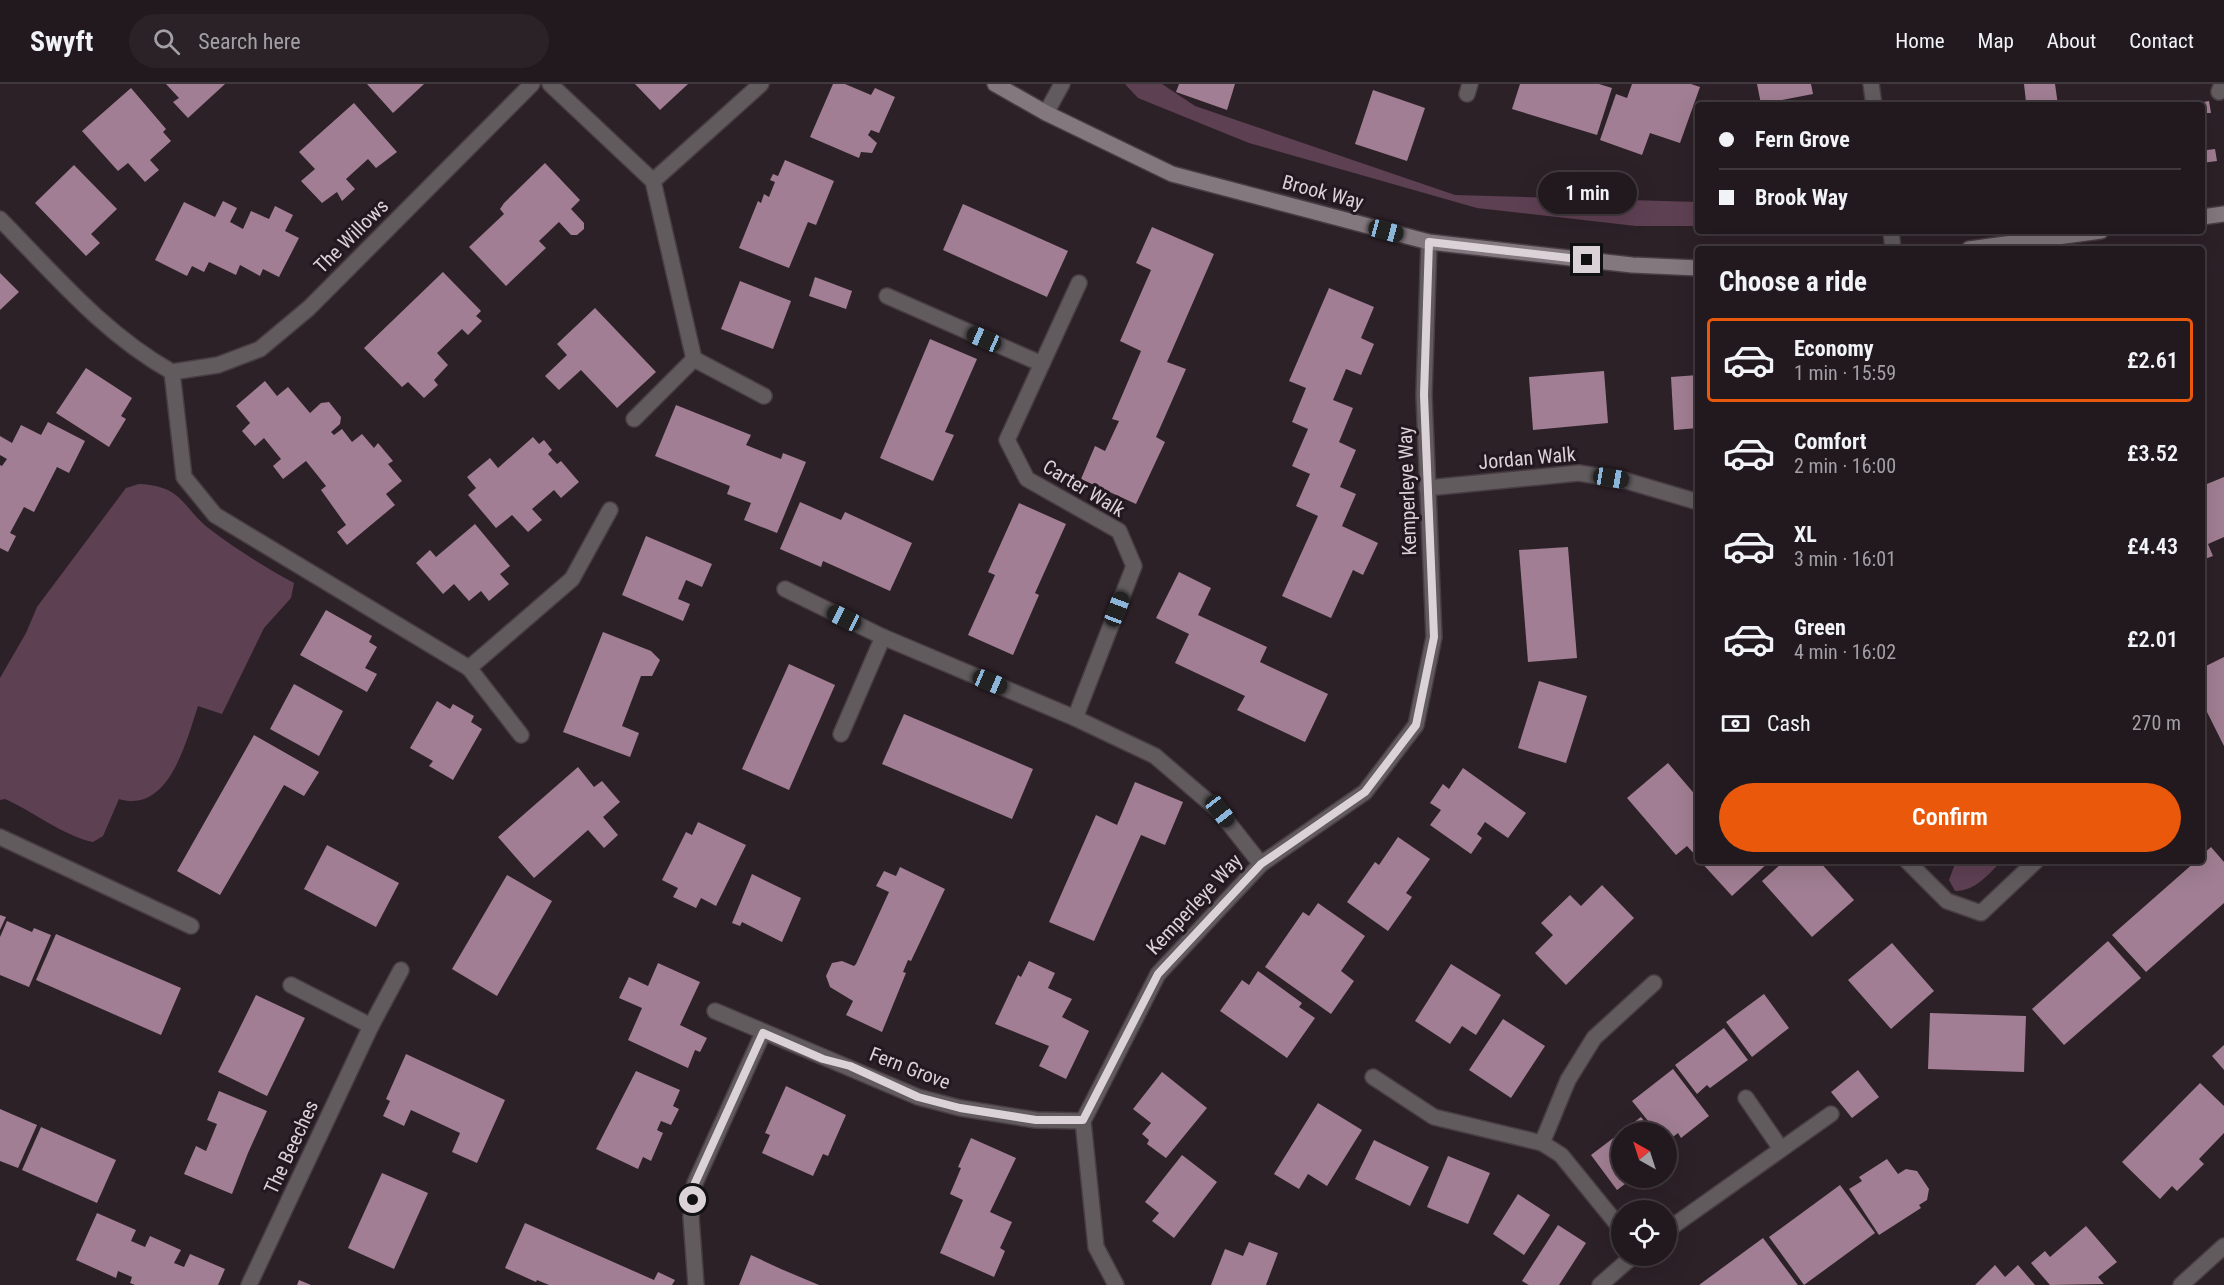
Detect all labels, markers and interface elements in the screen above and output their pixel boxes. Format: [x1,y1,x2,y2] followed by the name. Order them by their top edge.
[129,14,549,68] search box
[30,25,93,58] text: Swyft
[150,25,183,58] icon: search
[198,29,301,54] text: Search here
[1895,29,1945,53] text: Home
[1978,29,2014,53] text: Map
[2047,29,2096,53] text: About
[2129,29,2194,53] text: Contact
[1755,127,1850,152] text: Fern Grove
[1280,170,1366,214] street label: Brook Way
[1538,173,1636,215] callout: 1 min
[1565,181,1610,205] text: 1 min
[1755,185,1848,210] text: Brook Way
[309,194,393,278] street label: The Willows
[1366,218,1406,244] car
[1573,246,1600,273] route end
[1719,266,1867,298] text: Choose a ride
[964,323,1004,355] car
[1722,333,1776,387] icon: car
[1794,336,1874,361] text: Economy
[2127,348,2178,373] text: £2.61
[1794,361,1896,385] text: 1 min · 15:59
[1393,426,1421,556] street label: Kemperleye Way
[1722,426,1776,480] icon: car
[1794,429,1867,454] text: Comfort
[2127,441,2178,466] text: £3.52
[1477,442,1577,474] street label: Jordan Walk
[1039,454,1129,522] street label: Carter Walk
[1794,454,1896,478] text: 2 min · 16:00
[1592,466,1630,490] car
[1722,519,1776,573] icon: car
[1794,522,1817,547] text: XL
[2127,534,2178,559] text: £4.43
[1794,547,1896,571] text: 3 min · 16:01
[1102,589,1132,629] car
[824,602,864,634] car
[1722,612,1776,666] icon: car
[1794,615,1846,640] text: Green
[2127,627,2178,652] text: £2.01
[1794,640,1896,664] text: 4 min · 16:02
[970,667,1010,697] car
[1719,707,1752,740] icon: cash
[1767,711,1811,736] text: Cash
[2132,711,2181,735] text: 270 m
[1719,783,2181,852] button: Confirm
[1202,791,1238,831] car
[1141,849,1247,959] street label: Kemperleye Way
[866,1042,954,1094] street label: Fern Grove
[259,1096,323,1198] street label: The Beeches
[1611,1122,1677,1188] north arrow
[1611,1122,1677,1266] map controls
[679,1186,706,1213] route start
[1611,1200,1677,1266] button: locate

